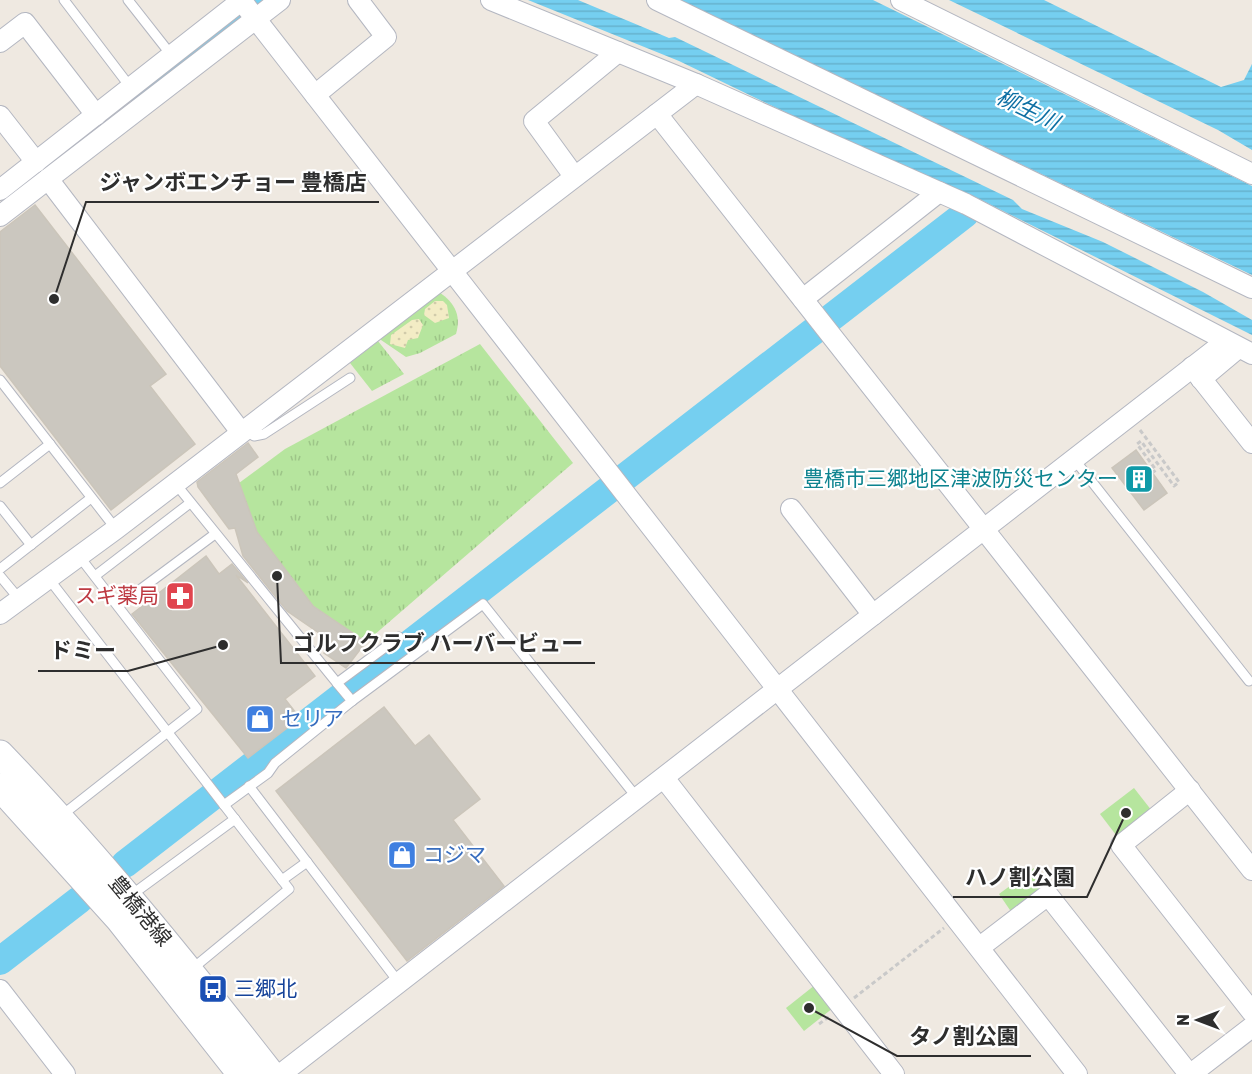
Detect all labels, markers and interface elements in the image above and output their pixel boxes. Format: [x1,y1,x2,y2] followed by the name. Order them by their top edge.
[992,83,1065,137] water label: 柳生川
[86,162,379,202] callout: ジャンボエンチョー 豊橋店
[99,169,367,196] text: ジャンボエンチョー 豊橋店
[1123,463,1155,495] building icon: 豊橋市三郷地区津波防災センター
[803,466,1118,491] place label: 豊橋市三郷地区津波防災センター
[164,580,196,612] pharmacy icon: スギ薬局
[75,583,159,608] place label: スギ薬局
[281,623,595,663] callout: ゴルフクラブ ハーバービュー
[293,630,583,657] text: ゴルフクラブ ハーバービュー
[38,631,128,671] callout: ドミー
[50,637,116,664] text: ドミー
[244,703,276,735] shop icon: セリア
[281,706,344,731] place label: セリア
[386,839,418,871] shop icon: コジマ
[423,842,486,867] place label: コジマ
[953,857,1087,897] callout: ハノ割公園
[965,864,1075,891] text: ハノ割公園
[104,870,177,951] street label: 豊橋港線
[197,973,229,1005] bus stop icon: 三郷北
[234,976,297,1001] place label: 三郷北
[1168,990,1228,1050] north arrow
[1174,1014,1193,1026] text: N
[897,1016,1031,1056] callout: タノ割公園
[909,1023,1019,1050] text: タノ割公園

